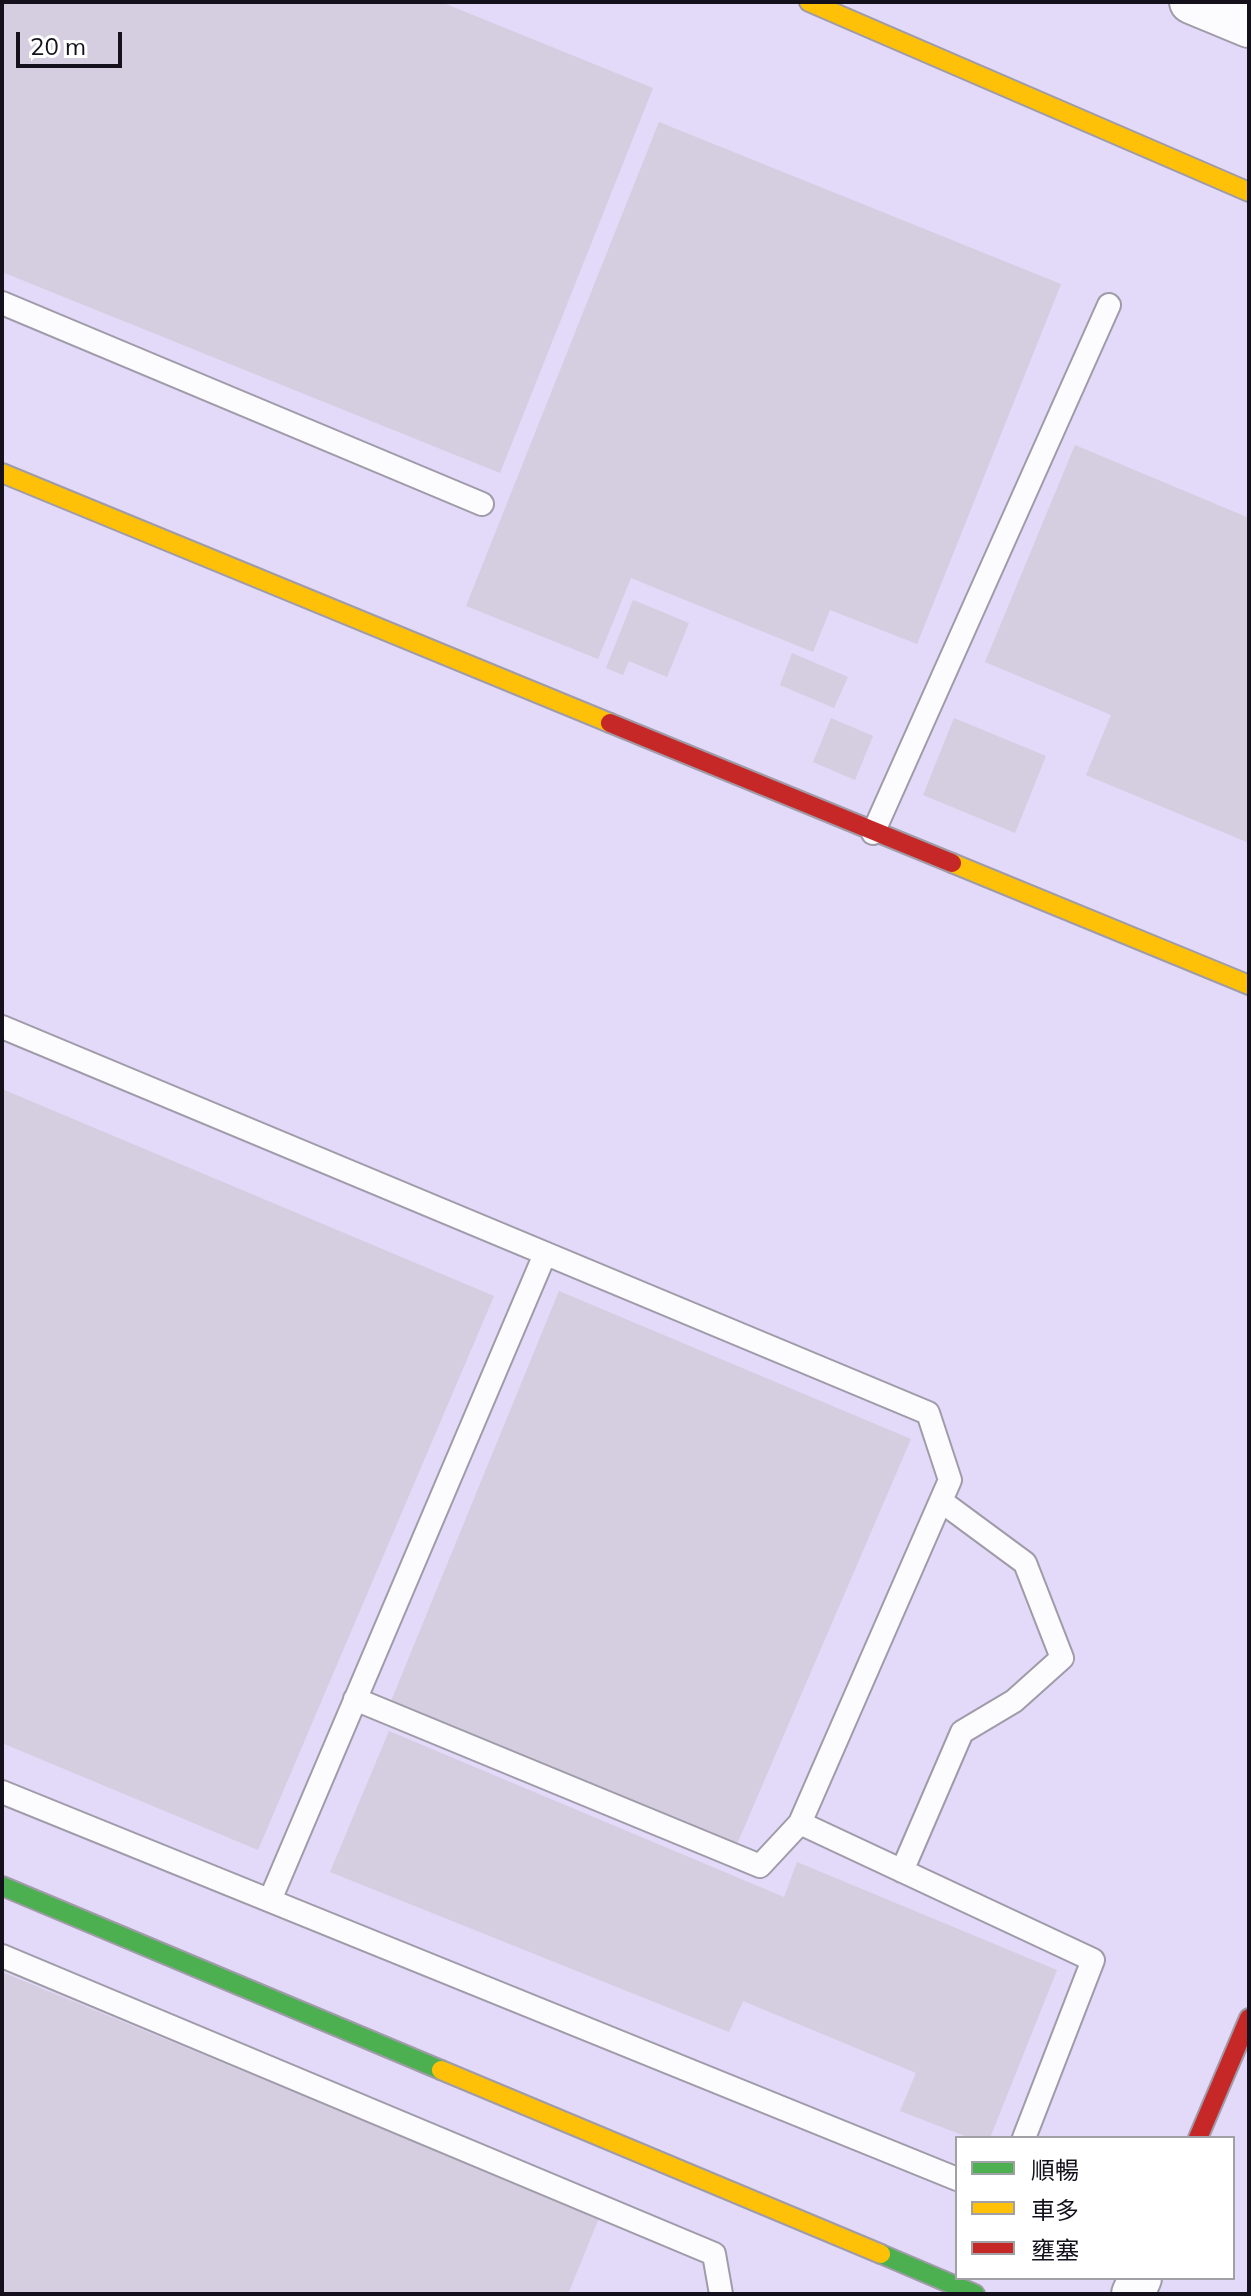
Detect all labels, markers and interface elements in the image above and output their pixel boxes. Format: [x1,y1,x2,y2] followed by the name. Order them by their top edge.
[20,16,126,66] scale bar
[30,31,86,61] text: 20 m
[955,2136,1235,2280] legend
[1031,2155,1079,2185] text: 順暢
[1031,2195,1079,2225] text: 車多
[1031,2235,1079,2265] text: 壅塞

